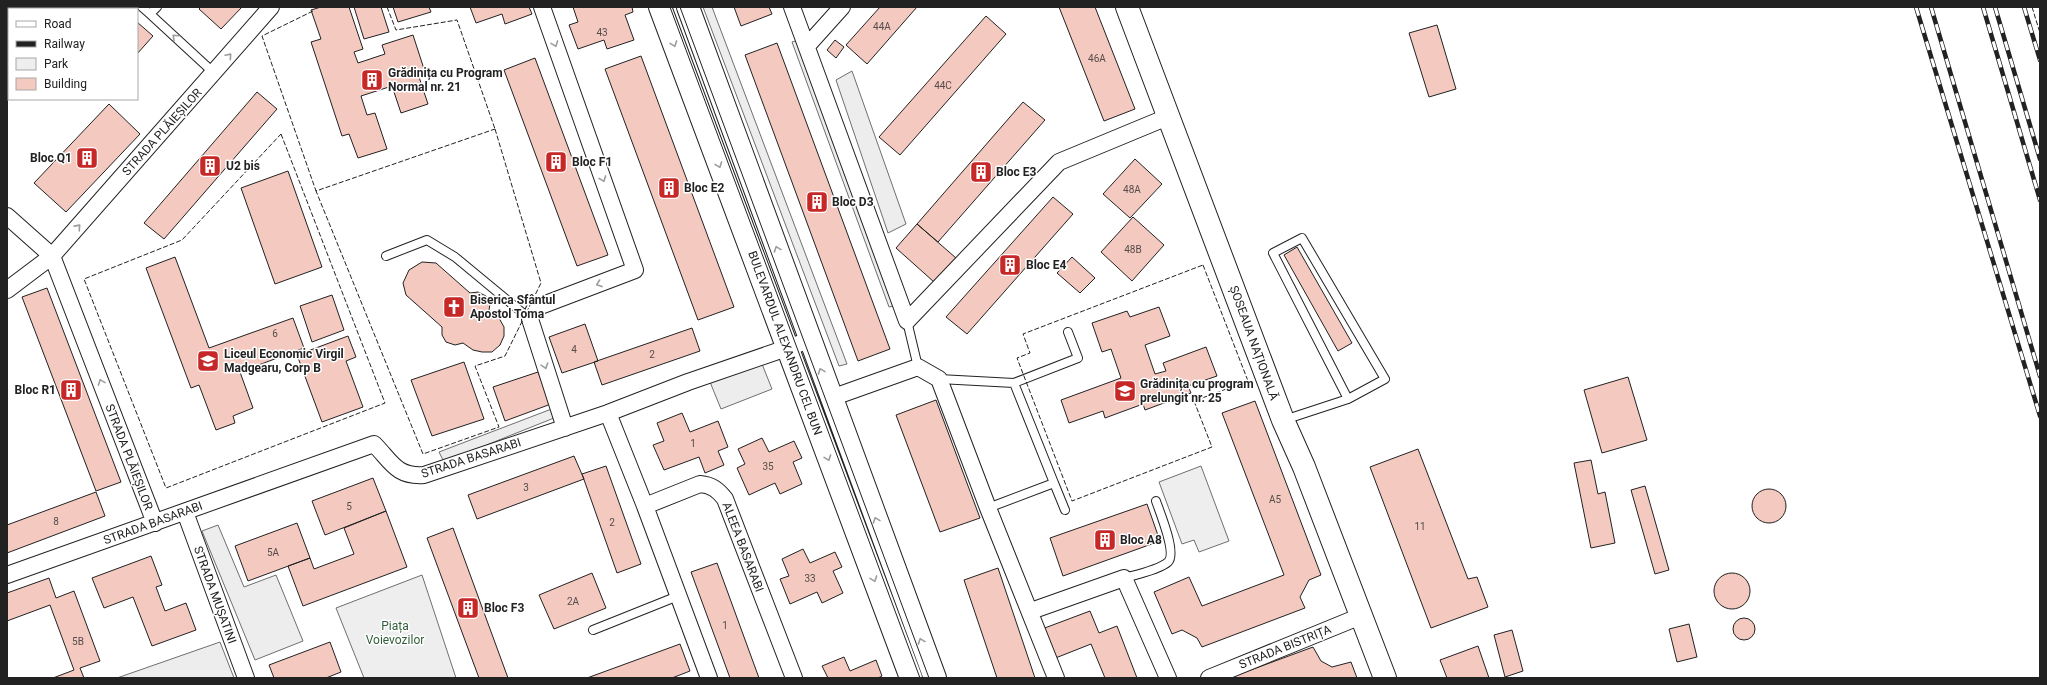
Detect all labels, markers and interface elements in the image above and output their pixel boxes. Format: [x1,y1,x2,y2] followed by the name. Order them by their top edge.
[8,8,138,100] legend
[44,17,72,31] text: Road
[873,21,891,32] house number: 44A
[596,27,608,38] house number: 43
[172,35,180,42] one-way arrow
[44,37,85,51] text: Railway
[550,40,559,47] one-way arrow
[669,40,677,47] one-way arrow
[1088,53,1106,64] house number: 46A
[224,54,231,61] one-way arrow
[44,57,69,71] text: Park
[388,66,503,94] place label: Grădinița cu Program Normal nr. 21
[359,67,385,93] building icon: Grădinița cu Program Normal nr. 21
[44,77,87,91] text: Building
[934,80,952,91] house number: 44C
[118,84,206,179] street label: STRADA PLĂIEȘILOR
[74,145,100,171] building icon: Bloc Q1
[543,149,569,175] building icon: Bloc F1
[30,151,72,165] place label: Bloc Q1
[197,153,223,179] building icon: U2 bis
[572,155,612,169] place label: Bloc F1
[226,159,260,173] place label: U2 bis
[968,159,994,185] building icon: Bloc E3
[715,162,723,169] one-way arrow
[996,165,1037,179] place label: Bloc E3
[656,175,682,201] building icon: Bloc E2
[599,176,607,183] one-way arrow
[684,181,725,195] place label: Bloc E2
[1123,184,1141,195] house number: 48A
[804,189,830,215] building icon: Bloc D3
[832,195,874,209] place label: Bloc D3
[73,224,80,232] one-way arrow
[1124,244,1142,255] house number: 48B
[773,246,781,253] one-way arrow
[745,249,825,437] street label: BULEVARDUL ALEXANDRU CEL BUN
[997,252,1023,278] building icon: Bloc E4
[1026,258,1067,272] place label: Bloc E4
[596,280,603,288] one-way arrow
[1226,283,1282,403] street label: ȘOSEAUA NAȚIONALĂ
[470,293,556,321] place label: Biserica Sfântul Apostol Toma
[441,294,467,320] church icon: Biserica Sfântul Apostol Toma
[272,328,278,339] house number: 6
[571,344,577,355] house number: 4
[224,347,344,375] place label: Liceul Economic Virgil Madgearu, Corp B
[195,348,221,374] school or university icon: Liceul Economic Virgil Madgearu, Corp B
[649,349,655,360] house number: 2
[540,362,549,369] one-way arrow
[818,368,826,375] one-way arrow
[58,377,84,403] building icon: Bloc R1
[1140,377,1254,405] place label: Grădinița cu program prelungit nr. 25
[1112,378,1138,404] school or university icon: Grădinița cu program prelungit nr. 25
[97,379,105,386] one-way arrow
[15,383,56,397] place label: Bloc R1
[101,402,157,513] street label: STRADA PLĂIEȘILOR
[419,435,523,481] street label: STRADA BASARABI
[690,438,696,449] house number: 1
[824,454,832,461] one-way arrow
[762,461,774,472] house number: 35
[523,482,529,493] house number: 3
[1269,494,1281,505] house number: A5
[102,499,204,547] street label: STRADA BASARABI
[719,500,767,594] street label: ALEEA BASARABI
[346,501,352,512] house number: 5
[53,516,59,527] house number: 8
[872,516,880,523] one-way arrow
[609,517,615,528] house number: 2
[1414,521,1426,532] house number: 11
[1092,527,1118,553] building icon: Bloc A8
[1120,533,1162,547] place label: Bloc A8
[190,544,239,646] street label: STRADA MUȘATINI
[267,547,280,558] house number: 5A
[804,573,816,584] house number: 33
[869,576,877,583] one-way arrow
[455,595,481,621] building icon: Bloc F3
[567,596,580,607] house number: 2A
[484,601,524,615] place label: Bloc F3
[366,619,424,647] park label: Piața Voievozilor
[722,620,728,631] house number: 1
[1237,622,1334,673] street label: STRADA BISTRIȚA
[72,636,84,647] house number: 5B
[917,638,926,645] one-way arrow

